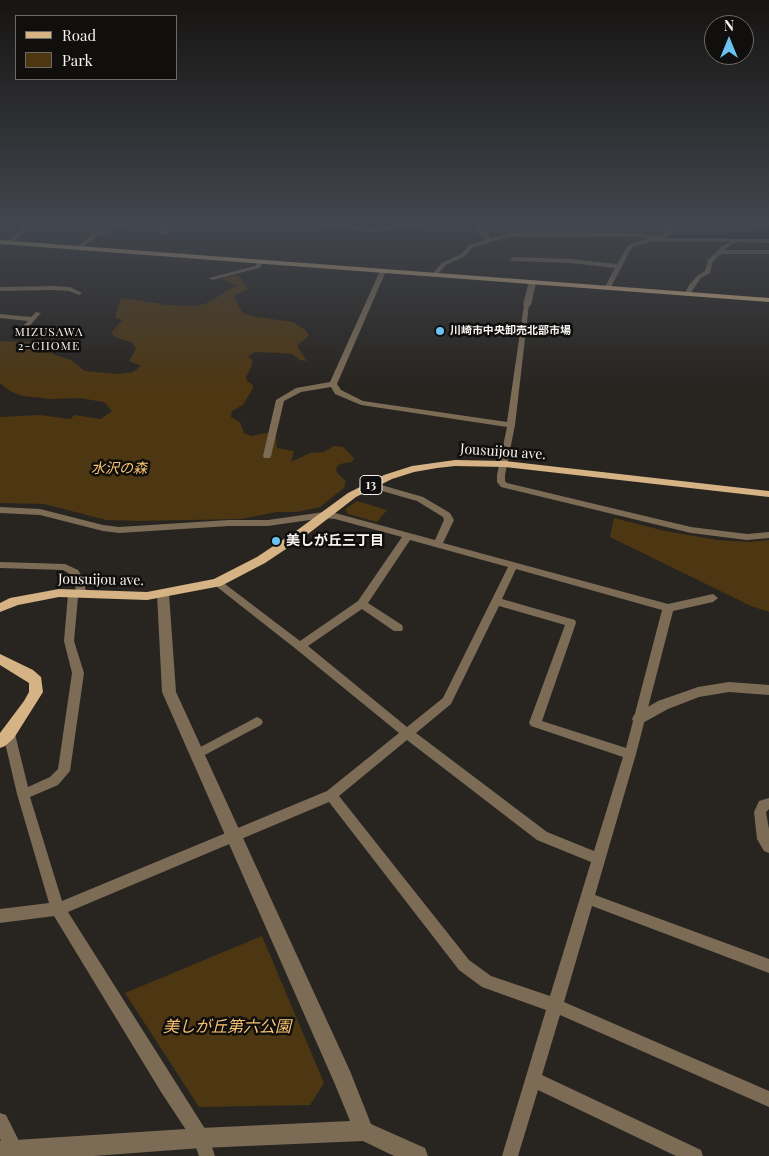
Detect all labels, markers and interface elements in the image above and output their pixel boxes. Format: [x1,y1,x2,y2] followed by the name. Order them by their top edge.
[15,15,178,80] legend
[704,15,754,65] north arrow
[724,16,734,35] text: N
[62,25,96,45] text: Road
[62,50,93,70] text: Park
[450,324,571,338] place label: 川崎市中央卸売北部市場
[14,325,84,353] district label: MIZUSAWA 2-CHOME
[434,325,446,337] marker: 川崎市中央卸売北部市場
[460,441,546,463] street label: Jousuijou ave.
[91,461,147,477] park label: 水沢の森
[360,476,382,494] road number: 13
[286,533,384,549] place label: 美しが丘三丁目
[270,535,282,547] marker: 美しが丘三丁目
[58,571,144,589] street label: Jousuijou ave.
[163,1017,291,1037] park label: 美しが丘第六公園

